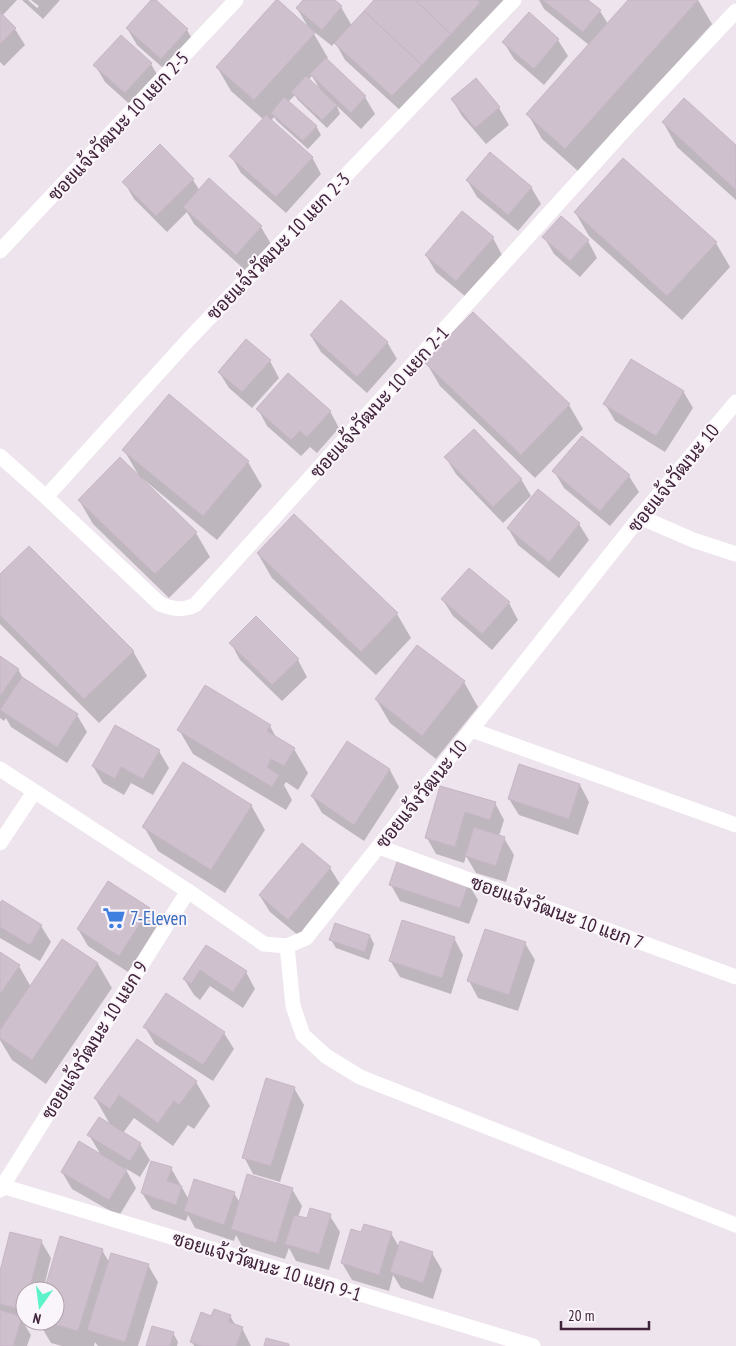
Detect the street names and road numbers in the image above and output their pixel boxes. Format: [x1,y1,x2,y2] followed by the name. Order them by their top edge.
[42,46,194,206] street label: ซอยแจ้งวัฒนะ 10 แยก 2-5
[201,167,355,325] street label: ซอยแจ้งวัฒนะ 10 แยก 2-3
[304,321,454,483] street label: ซอยแจ้งวัฒนะ 10 แยก 2-1
[622,419,724,537] street label: ซอยแจ้งวัฒนะ 10
[370,735,472,853] street label: ซอยแจ้งวัฒนะ 10
[467,870,647,954] street label: ซอยแจ้งวัฒนะ 10 แยก 7
[36,956,152,1124] street label: ซอยแจ้งวัฒนะ 10 แยก 9
[170,1226,364,1306] street label: ซอยแจ้งวัฒนะ 10 แยก 9-1

